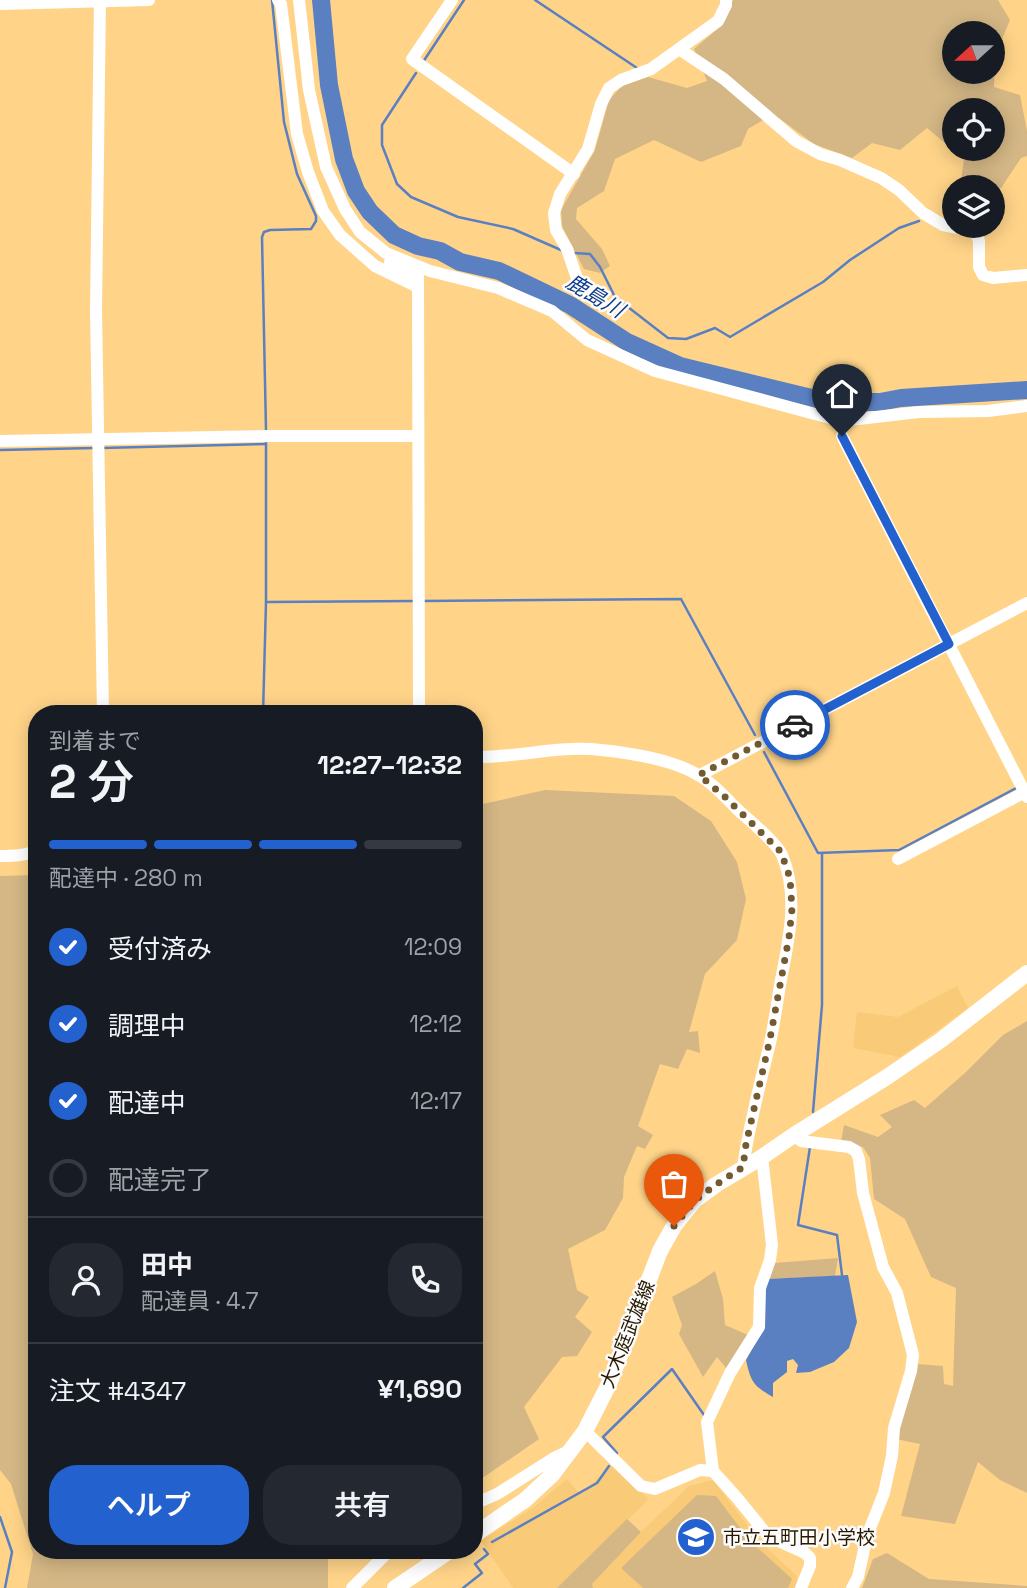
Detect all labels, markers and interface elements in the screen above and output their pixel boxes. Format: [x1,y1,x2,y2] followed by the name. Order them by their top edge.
[942,21,1004,84] north arrow
[942,21,1005,238] map controls
[942,98,1005,161] button: locate
[942,175,1005,238] button: layers
[561,268,631,324] water label: 鹿島川
[812,364,872,436] pin
[823,375,861,413] icon: home
[760,690,830,760] courier
[776,706,814,744] icon: car
[49,726,141,756] text: 到着まで
[317,748,462,782] text: 12:27–12:32
[49,753,134,811] text: 2 分
[49,863,203,893] text: 配達中 · 280 m
[49,928,87,966] icon: check
[108,932,212,966] text: 受付済み
[404,932,462,962] text: 12:09
[49,1005,87,1043] icon: check
[108,1009,186,1043] text: 調理中
[409,1009,462,1039] text: 12:12
[49,1082,87,1120] icon: check
[108,1086,186,1120] text: 配達中
[410,1086,462,1116] text: 12:17
[644,1154,704,1226] pin
[108,1163,212,1197] text: 配達完了
[655,1165,693,1203] icon: bag
[49,1243,123,1317] button: person
[388,1243,462,1317] button: phone
[141,1248,193,1282] text: 田中
[595,1277,660,1392] street label: 大木庭武雄線
[141,1286,258,1316] text: 配達員 · 4.7
[378,1372,462,1406] text: ¥1,690
[49,1374,186,1408] text: 注文 #4347
[49,1465,249,1545] button: ヘルプ
[263,1465,462,1545] button: 共有
[675,1516,717,1558] school or university icon: 市立五町田小学校
[723,1525,875,1550] place label: 市立五町田小学校

